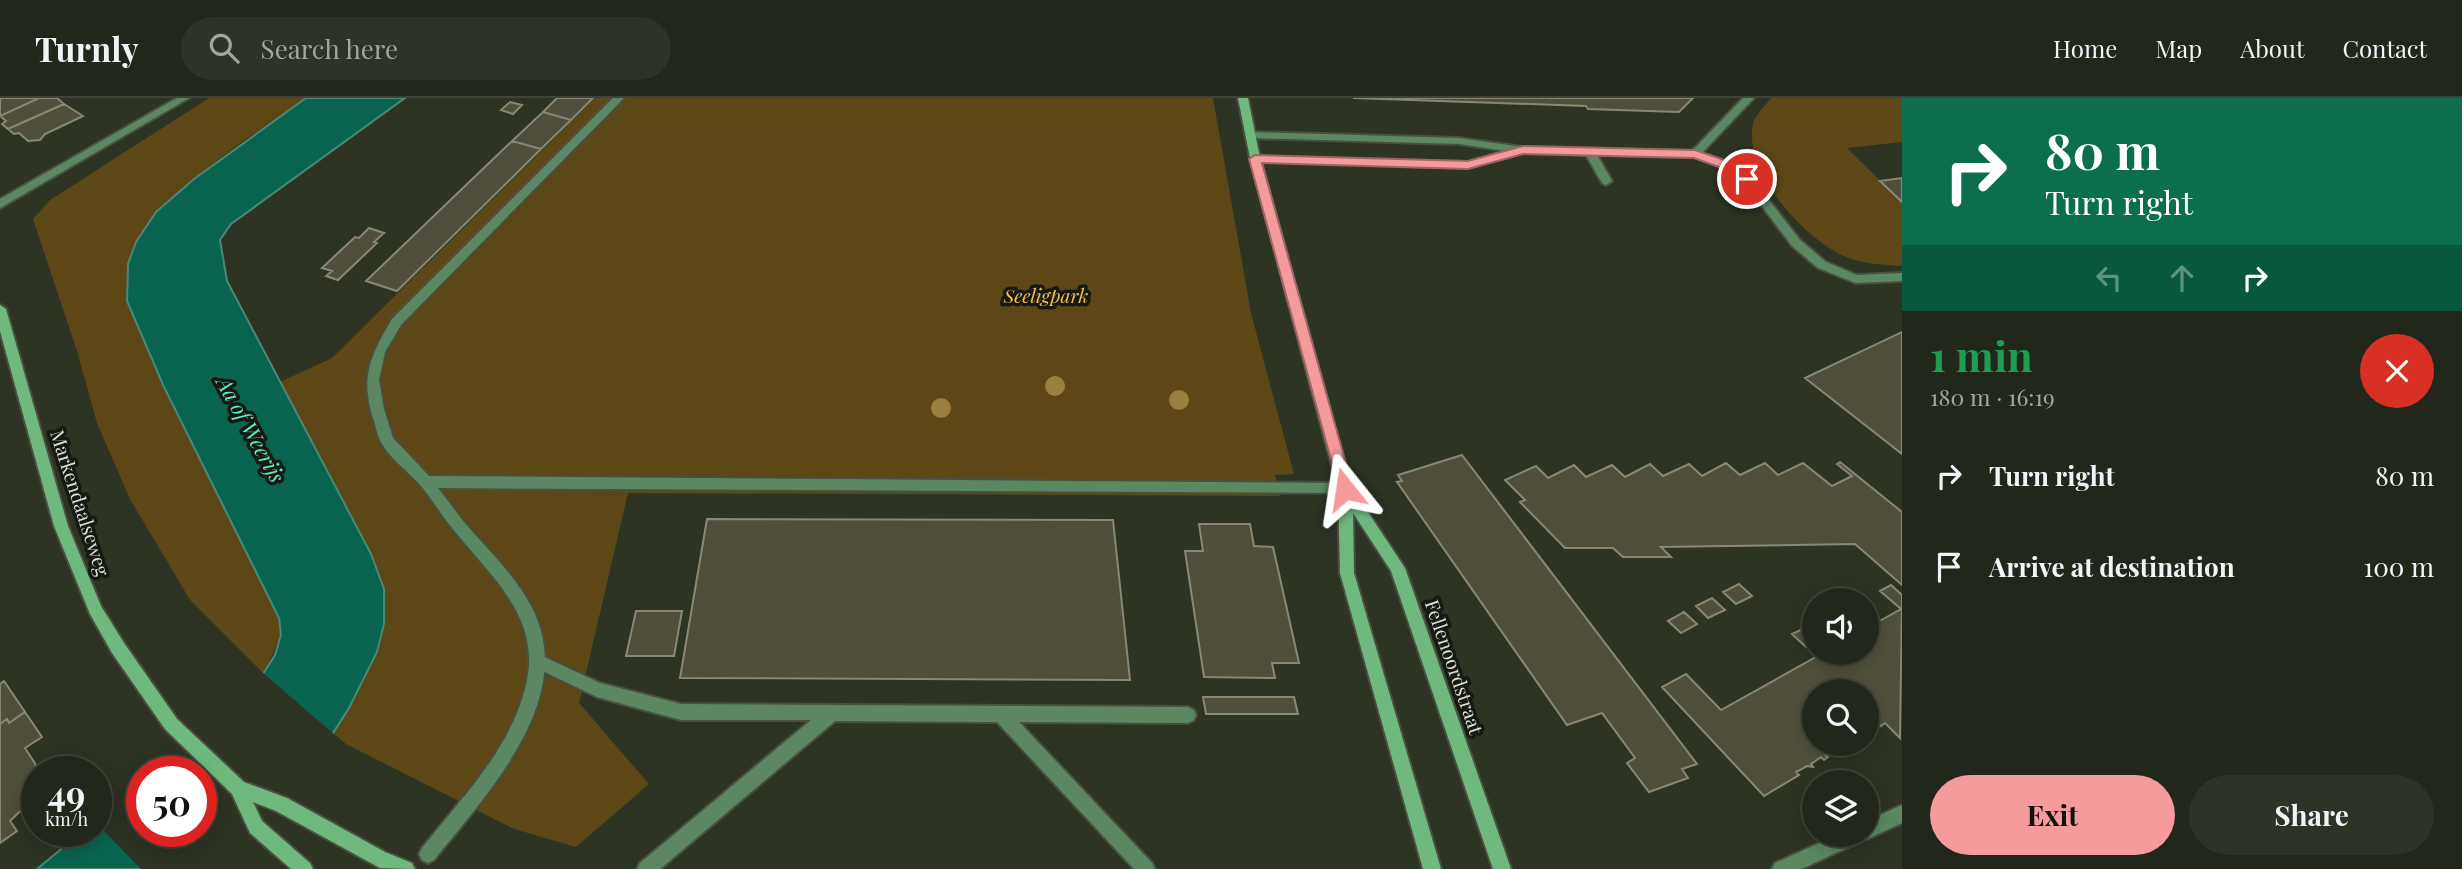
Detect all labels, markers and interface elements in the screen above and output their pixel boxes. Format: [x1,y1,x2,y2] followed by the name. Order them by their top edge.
[181,17,671,80] search box
[35,26,139,70] text: Turnly
[205,29,243,67] icon: search
[261,31,398,66] text: Search here
[2053,32,2117,64] text: Home
[2155,32,2202,64] text: Map
[2240,32,2304,64] text: About
[2342,32,2427,64] text: Contact
[2045,117,2160,182] text: 80 m
[1930,126,2021,217] icon: right
[1717,149,1777,209] pin
[1728,160,1766,198] icon: arrive
[2045,180,2193,223] text: Turn right
[2090,259,2128,297] icon: left
[2163,259,2201,297] icon: ahead
[2236,259,2274,297] icon: right
[1003,282,1089,308] park label: Seeligpark
[1930,327,2033,383] text: 1 min
[2360,334,2434,408] button: close
[210,369,292,487] water label: Aa of Weerijs
[1930,381,2055,412] text: 180 m · 16:19
[45,426,117,579] street label: Markendaalseweg
[1308,452,1382,526] position arrow
[1930,457,1968,495] icon: right
[1989,458,2115,493] text: Turn right
[2375,458,2434,493] text: 80 m
[1930,548,1968,586] icon: arrive
[1989,549,2235,584] text: Arrive at destination
[2364,549,2434,584] text: 100 m
[1802,588,1879,847] map controls
[1802,588,1879,665] button: sound
[1420,596,1490,738] street label: Fellenoordstraat
[1802,679,1879,756] button: search
[126,756,217,847] speed limit sign: 50
[48,769,85,816] text: 49
[1802,770,1879,847] button: layers
[1930,775,2175,855] button: Exit
[2189,775,2434,855] button: Share
[45,807,88,831] text: km/h

